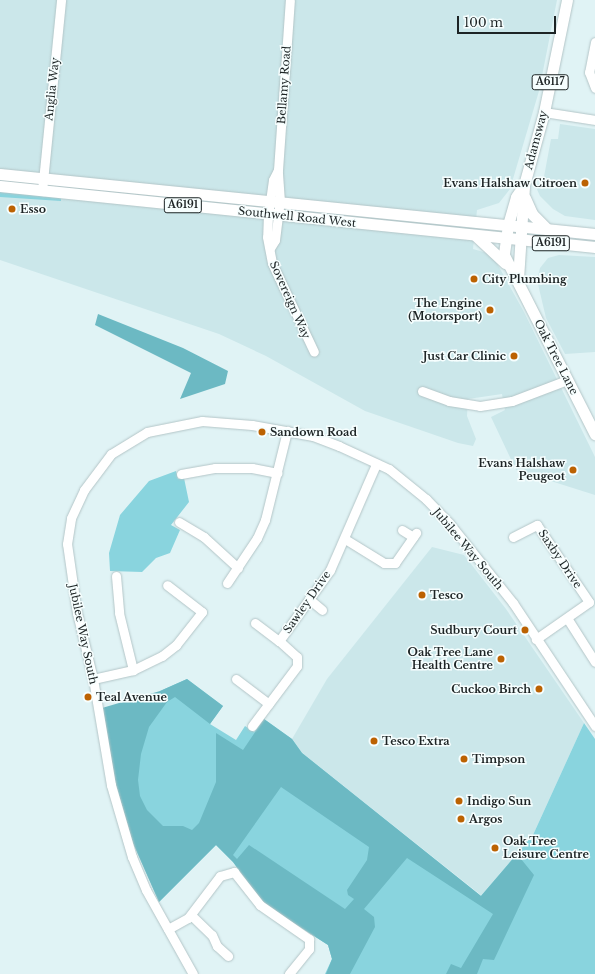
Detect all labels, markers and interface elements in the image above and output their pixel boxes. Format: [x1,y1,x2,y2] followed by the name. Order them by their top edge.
[459,8,558,34] scale bar
[464,15,503,30] text: 100 m
[275,45,293,125] street label: Bellamy Road
[42,56,62,122] street label: Anglia Way
[531,74,569,90] road number: A6117
[522,109,550,171] street label: Adamsway
[443,176,577,190] place label: Evans Halshaw Citroen
[580,178,590,188] marker: Evans Halshaw Citroen
[163,197,203,213] road number: A6191
[20,202,46,216] place label: Esso
[7,204,17,214] marker: Esso
[237,204,357,230] street label: Southwell Road West
[531,235,571,251] road number: A6191
[267,259,313,341] street label: Sovereign Way
[482,272,567,286] place label: City Plumbing
[469,274,479,284] marker: City Plumbing
[408,297,482,323] place label: The Engine (Motorsport)
[485,305,495,315] marker: The Engine (Motorsport)
[531,317,581,397] street label: Oak Tree Lane
[423,349,506,363] place label: Just Car Clinic
[509,351,519,361] marker: Just Car Clinic
[270,425,357,439] place label: Sandown Road
[257,427,267,437] marker: Sandown Road
[478,457,565,483] place label: Evans Halshaw Peugeot
[568,465,578,475] marker: Evans Halshaw Peugeot
[430,505,506,593] street label: Jubilee Way South
[535,527,585,591] street label: Saxby Drive
[280,568,334,636] street label: Sawley Drive
[66,582,100,686] street label: Jubilee Way South
[430,588,463,602] place label: Tesco
[417,590,427,600] marker: Tesco
[430,623,517,637] place label: Sudbury Court
[520,625,530,635] marker: Sudbury Court
[407,646,493,672] place label: Oak Tree Lane Health Centre
[496,654,506,664] marker: Oak Tree Lane Health Centre
[451,682,531,696] place label: Cuckoo Birch
[534,684,544,694] marker: Cuckoo Birch
[96,690,167,704] place label: Teal Avenue
[83,692,93,702] marker: Teal Avenue
[382,734,450,748] place label: Tesco Extra
[369,736,379,746] marker: Tesco Extra
[472,752,525,766] place label: Timpson
[459,754,469,764] marker: Timpson
[467,794,531,808] place label: Indigo Sun
[454,796,464,806] marker: Indigo Sun
[469,812,502,826] place label: Argos
[456,814,466,824] marker: Argos
[503,835,589,861] place label: Oak Tree Leisure Centre
[490,843,500,853] marker: Oak Tree Leisure Centre

